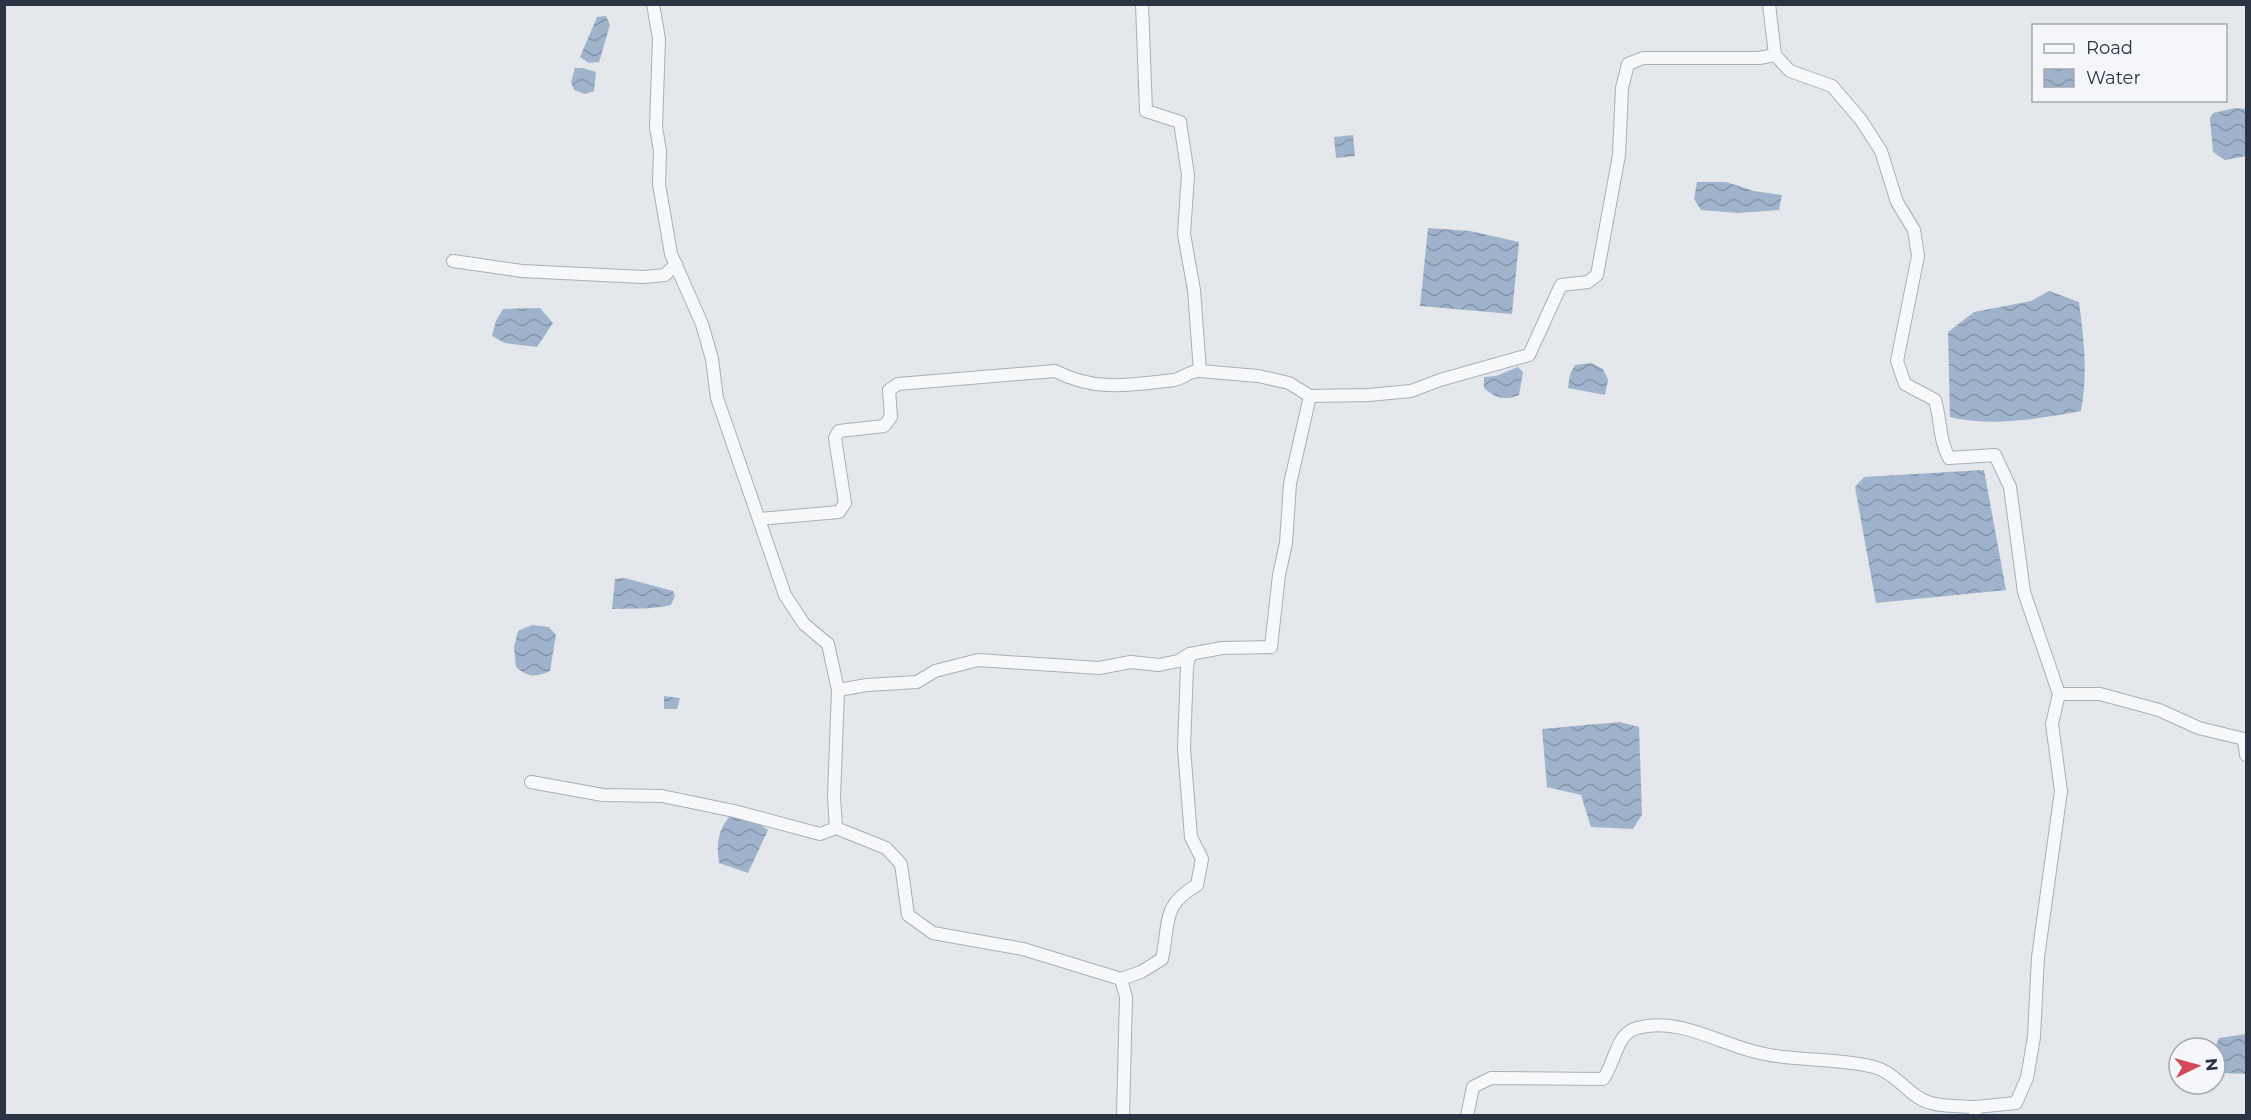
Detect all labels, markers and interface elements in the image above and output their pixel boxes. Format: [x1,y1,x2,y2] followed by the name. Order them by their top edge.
[2032,24,2227,102] legend
[2086,37,2133,59] text: Road
[2086,67,2141,89] text: Water
[2167,1036,2227,1096] north arrow
[2201,1057,2221,1072] text: N

